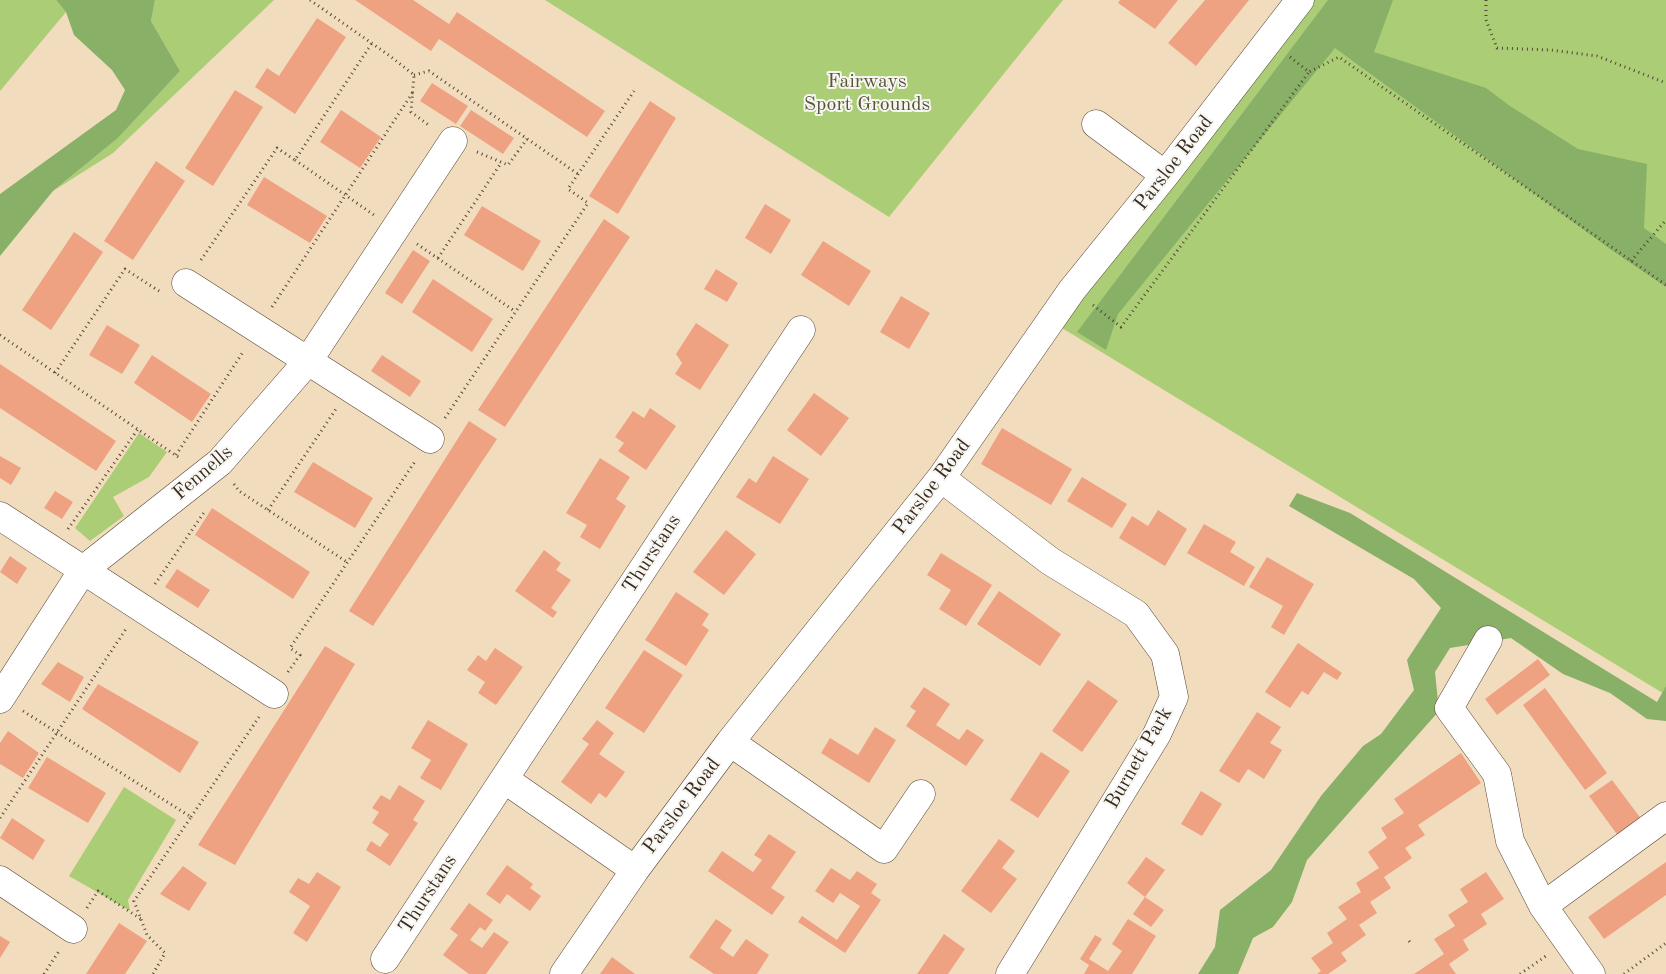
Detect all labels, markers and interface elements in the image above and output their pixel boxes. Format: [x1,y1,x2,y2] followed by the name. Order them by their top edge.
[804,70,930,117] park label: Fairways Sport Grounds
[1129,111,1219,215] street label: Parsloe Road
[888,434,976,540] street label: Parsloe Road
[168,440,238,506] street label: Fennells
[618,510,686,598] street label: Thurstans
[1100,703,1178,813] street label: Burnett Park
[638,753,726,859] street label: Parsloe Road
[394,850,462,938] street label: Thurstans

